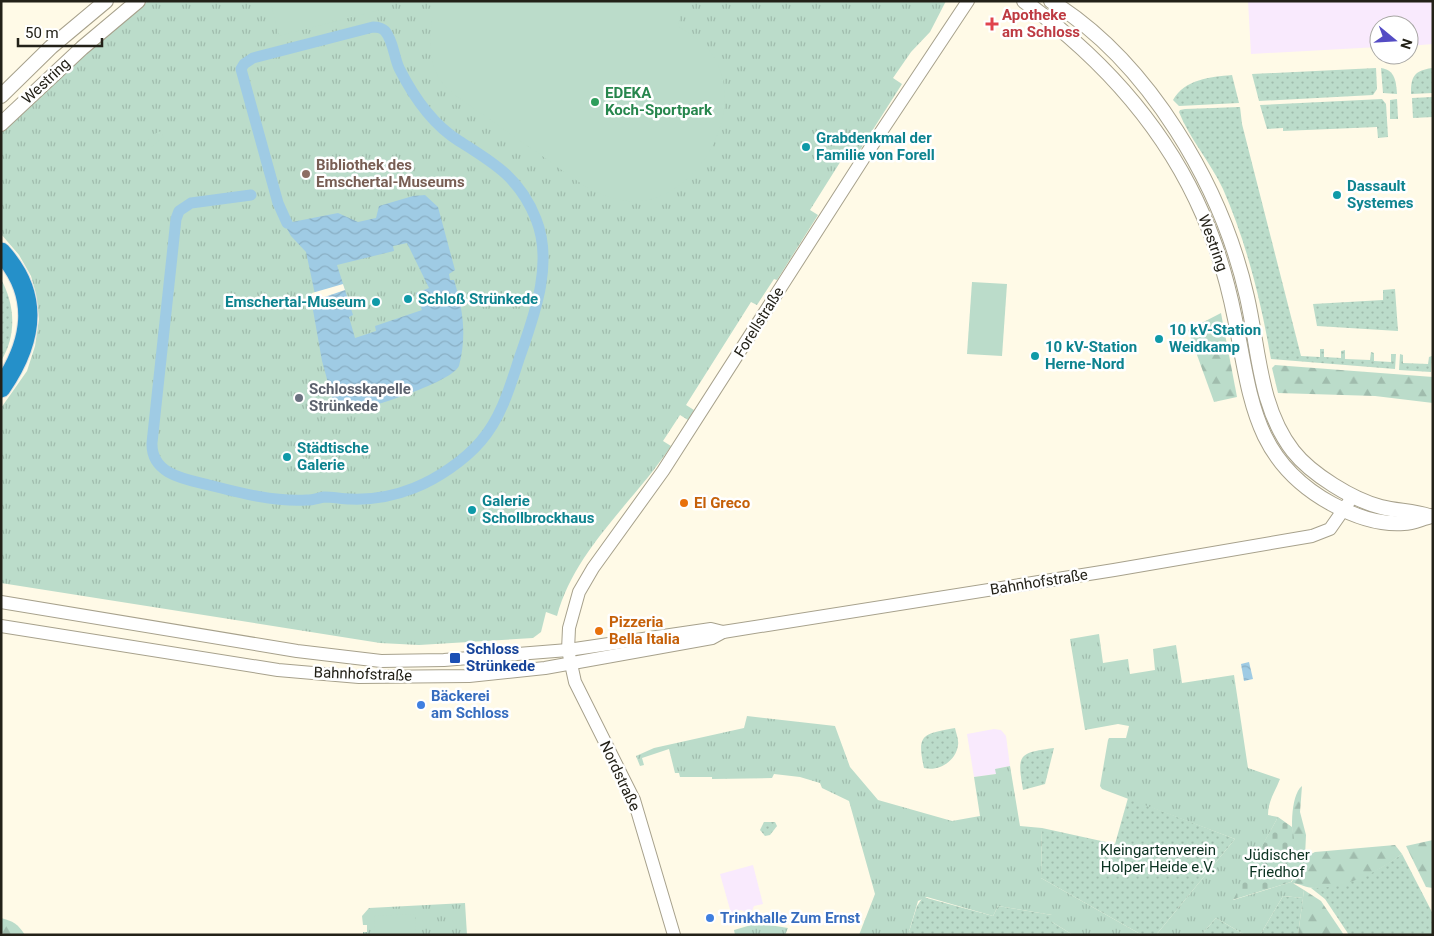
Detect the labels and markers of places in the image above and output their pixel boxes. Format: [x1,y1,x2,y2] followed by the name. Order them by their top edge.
[1002,6,1080,41] place label: Apotheke am Schloss
[986,18,998,30] marker: Apotheke am Schloss
[605,84,713,119] place label: EDEKA Koch-Sportpark
[589,96,601,108] marker: EDEKA Koch-Sportpark
[816,129,935,164] place label: Grabdenkmal der Familie von Forell
[800,141,812,153] marker: Grabdenkmal der Familie von Forell
[316,156,465,191] place label: Bibliothek des Emschertal-Museums
[300,168,312,180] marker: Bibliothek des Emschertal-Museums
[1347,177,1414,212] place label: Dassault Systemes
[1331,189,1343,201] marker: Dassault Systemes
[418,290,538,308] place label: Schloß Strünkede
[225,293,366,311] place label: Emschertal-Museum
[402,293,414,305] marker: Schloß Strünkede
[370,296,382,308] marker: Emschertal-Museum
[1169,321,1261,356] place label: 10 kV-Station Weidkamp
[1153,333,1165,345] marker: 10 kV-Station Weidkamp
[1045,338,1137,373] place label: 10 kV-Station Herne-Nord
[1029,350,1041,362] marker: 10 kV-Station Herne-Nord
[309,380,411,415] place label: Schlosskapelle Strünkede
[293,392,305,404] marker: Schlosskapelle Strünkede
[297,439,369,474] place label: Städtische Galerie
[281,451,293,463] marker: Städtische Galerie
[482,492,595,527] place label: Galerie Schollbrockhaus
[694,494,750,512] place label: El Greco
[678,497,690,509] marker: El Greco
[466,504,478,516] marker: Galerie Schollbrockhaus
[609,613,680,648] place label: Pizzeria Bella Italia
[593,625,605,637] marker: Pizzeria Bella Italia
[466,640,535,675] place label: Schloss Strünkede
[448,651,462,665] marker: Schloss Strünkede
[431,687,509,722] place label: Bäckerei am Schloss
[415,699,427,711] marker: Bäckerei am Schloss
[720,909,860,927] place label: Trinkhalle Zum Ernst
[704,912,716,924] marker: Trinkhalle Zum Ernst

